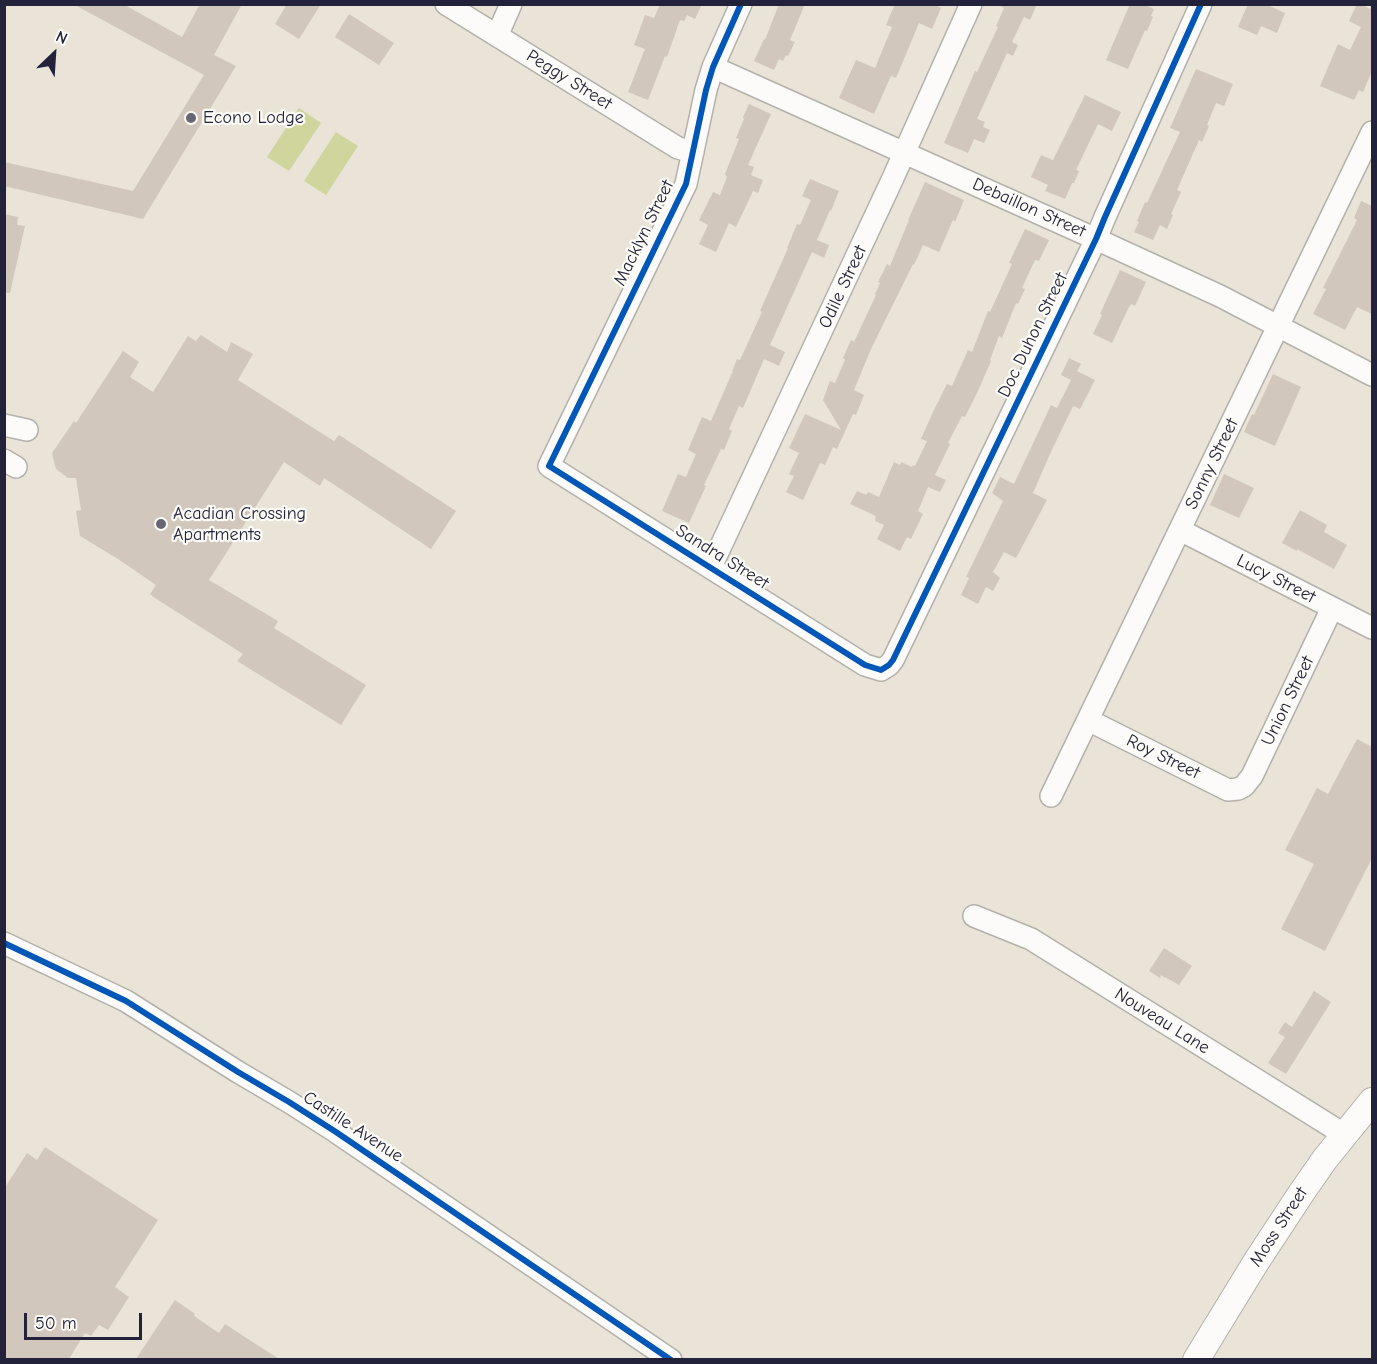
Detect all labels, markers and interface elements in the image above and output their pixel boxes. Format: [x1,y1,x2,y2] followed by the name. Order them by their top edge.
[24,24,84,84] north arrow
[53,27,70,48] text: N
[522,45,616,115] street label: Peggy Street
[203,107,304,129] place label: Econo Lodge
[184,111,198,125] marker: Econo Lodge
[969,173,1089,243] street label: Debaillon Street
[609,177,679,289] street label: Macklyn Street
[814,242,872,332] street label: Odile Street
[993,269,1073,401] street label: Doc Duhon Street
[1181,415,1243,513] street label: Sonny Street
[173,503,306,546] place label: Acadian Crossing Apartments
[154,517,168,531] marker: Acadian Crossing Apartments
[671,520,773,594] street label: Sandra Street
[1233,550,1319,608] street label: Lucy Street
[1257,653,1319,749] street label: Union Street
[1123,730,1203,784] street label: Roy Street
[1110,983,1214,1059] street label: Nouveau Lane
[299,1087,407,1167] street label: Castille Avenue
[1245,1183,1313,1271] street label: Moss Street
[27,1301,146,1339] scale bar
[35,1313,77,1334] text: 50 m

